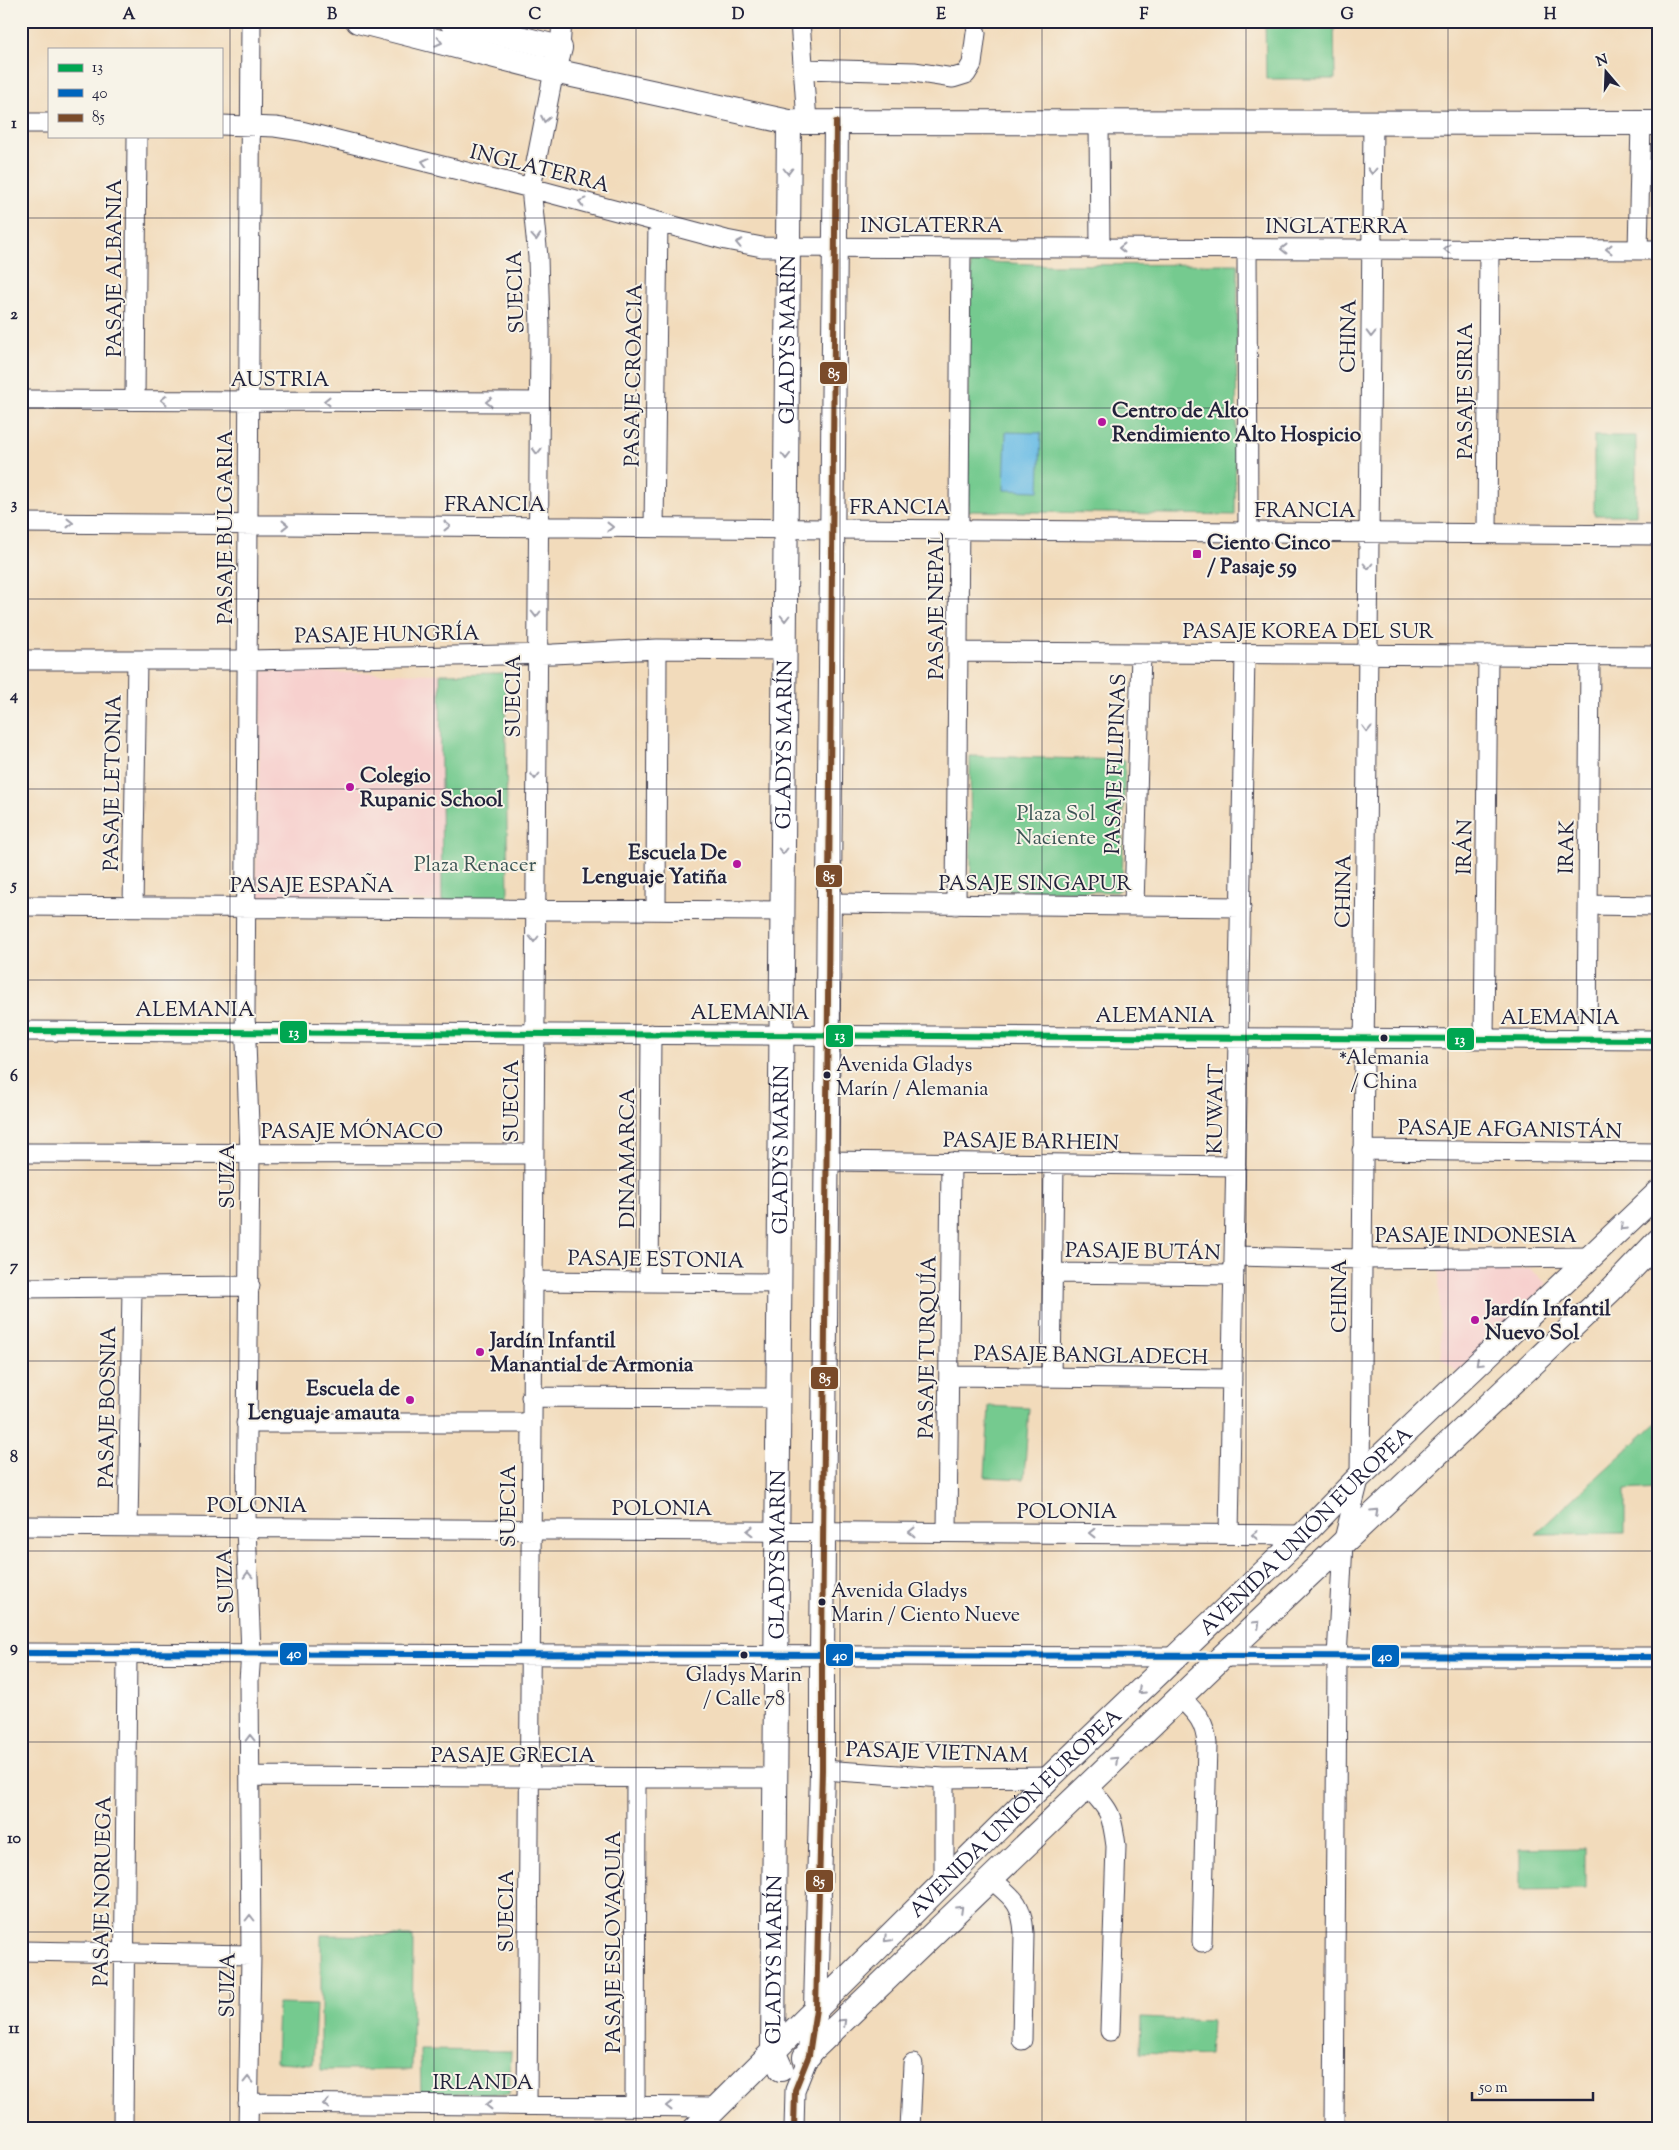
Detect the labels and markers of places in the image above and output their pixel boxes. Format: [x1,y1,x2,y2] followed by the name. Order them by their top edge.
[1112,397,1362,451] place label: Centro de Alto Rendimiento Alto Hospicio
[1096,416,1108,428] marker: Centro de Alto Rendimiento Alto Hospicio
[1207,529,1331,583] place label: Ciento Cinco / Pasaje 59
[1191,548,1203,560] marker: Ciento Cinco / Pasaje 59
[360,762,503,816] place label: Colegio Rupanic School
[344,781,356,793] marker: Colegio Rupanic School
[582,839,727,893] place label: Escuela De Lenguaje Yatiña
[731,858,743,870] marker: Escuela De Lenguaje Yatiña
[1379,1033,1389,1043] marker: *Alemania / China
[1339,1045,1429,1098] place label: *Alemania / China
[836,1052,989,1105] place label: Avenida Gladys Marín / Alemania
[822,1070,832,1080] marker: Avenida Gladys Marín / Alemania
[1483,1295,1611,1349] place label: Jardín Infantil Nuevo Sol
[1469,1314,1481,1326] marker: Jardín Infantil Nuevo Sol
[488,1327,694,1381] place label: Jardín Infantil Manantial de Armonia
[474,1346,486,1358] marker: Jardín Infantil Manantial de Armonia
[248,1375,400,1429] place label: Escuela de Lenguaje amauta
[404,1394,416,1406] marker: Escuela de Lenguaje amauta
[831,1578,1020,1631] place label: Avenida Gladys Marin / Ciento Nueve
[817,1597,827,1607] marker: Avenida Gladys Marin / Ciento Nueve
[739,1650,749,1660] marker: Gladys Marin / Calle 78
[686,1662,802,1715] place label: Gladys Marin / Calle 78

